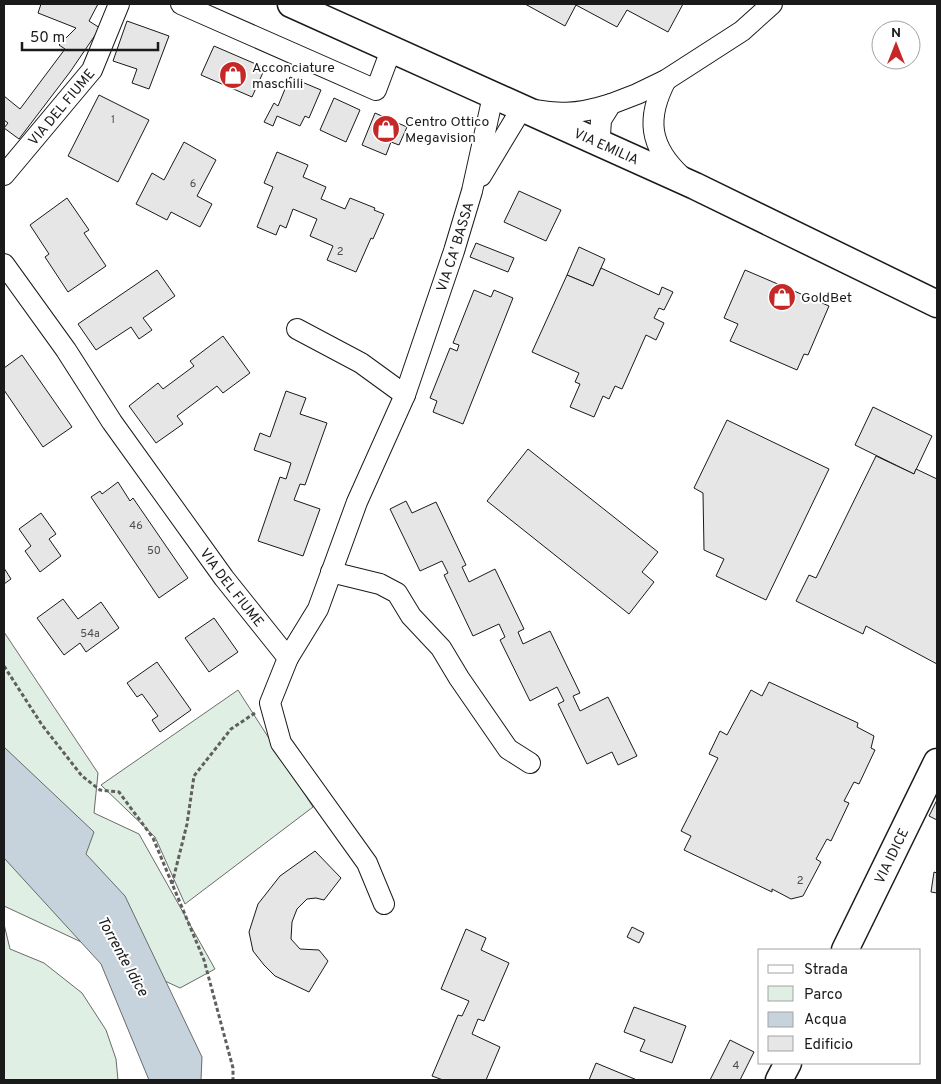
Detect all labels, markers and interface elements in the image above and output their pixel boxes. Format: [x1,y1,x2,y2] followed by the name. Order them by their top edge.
[22,20,159,52] scale bar
[871,20,921,70] north arrow
[891,25,901,42] text: N
[30,29,65,48] text: 50 m
[218,60,248,90] shop icon: Acconciature maschili
[252,60,335,93] place label: Acconciature maschili
[25,66,99,150] street label: VIA DEL FIUME
[111,113,115,127] house number: 1
[371,114,401,144] shop icon: Centro Ottico Megavision
[405,114,489,147] place label: Centro Ottico Megavision
[571,125,641,170] street label: VIA EMILIA
[190,177,196,191] house number: 6
[434,200,478,294] street label: VIA CA' BASSA
[337,245,343,259] house number: 2
[767,282,797,312] shop icon: GoldBet
[801,290,852,307] place label: GoldBet
[129,519,143,533] house number: 46
[147,544,161,558] house number: 50
[196,546,267,631] street label: VIA DEL FIUME
[80,627,100,641] house number: 54a
[872,826,913,887] street label: VIA IDICE
[797,874,803,888] house number: 2
[92,913,152,1000] water label: Torrente Idice
[758,949,921,1064] legend
[804,961,848,980] text: Strada
[804,986,843,1005] text: Parco
[804,1011,847,1030] text: Acqua
[804,1036,853,1055] text: Edificio
[733,1059,740,1073] house number: 4

